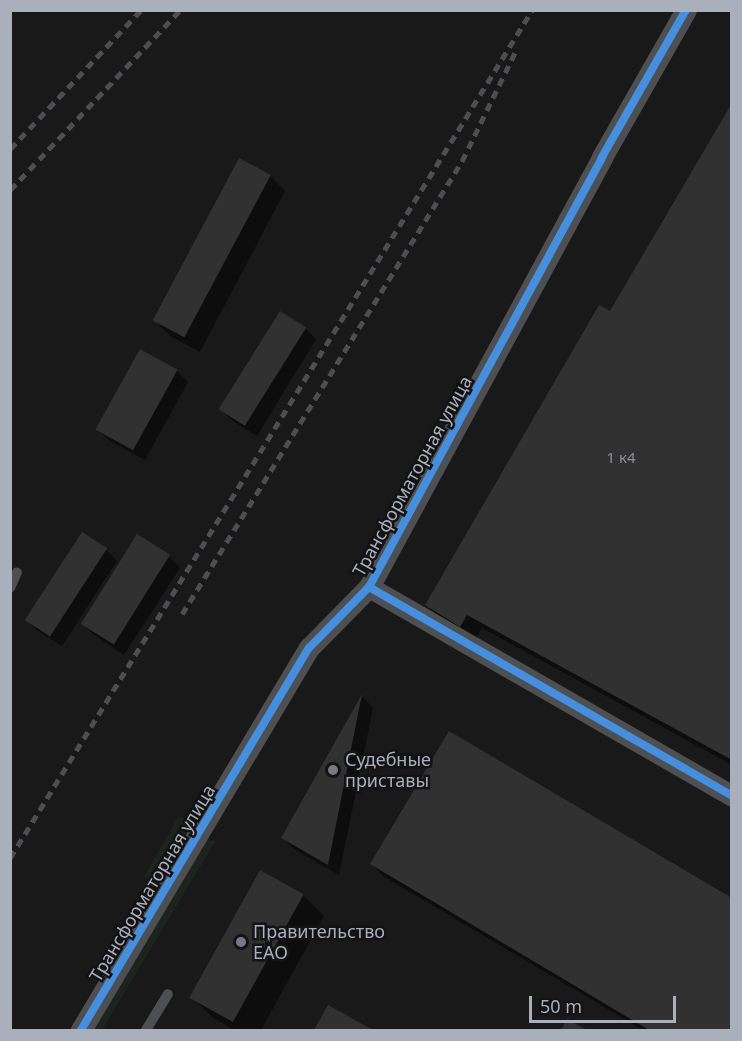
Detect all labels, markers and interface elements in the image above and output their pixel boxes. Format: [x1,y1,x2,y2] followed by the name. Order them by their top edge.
[348,372,476,580] street label: Трансформаторная улица
[606,449,636,467] house number: 1 к4
[345,749,431,792] place label: Судебные приставы
[326,763,340,777] marker: Судебные приставы
[85,781,219,985] street label: Трансформаторная улица
[253,921,385,964] place label: Правительство ЕАО
[234,935,248,949] marker: Правительство ЕАО
[532,984,679,1022] scale bar
[540,994,582,1018] text: 50 m

